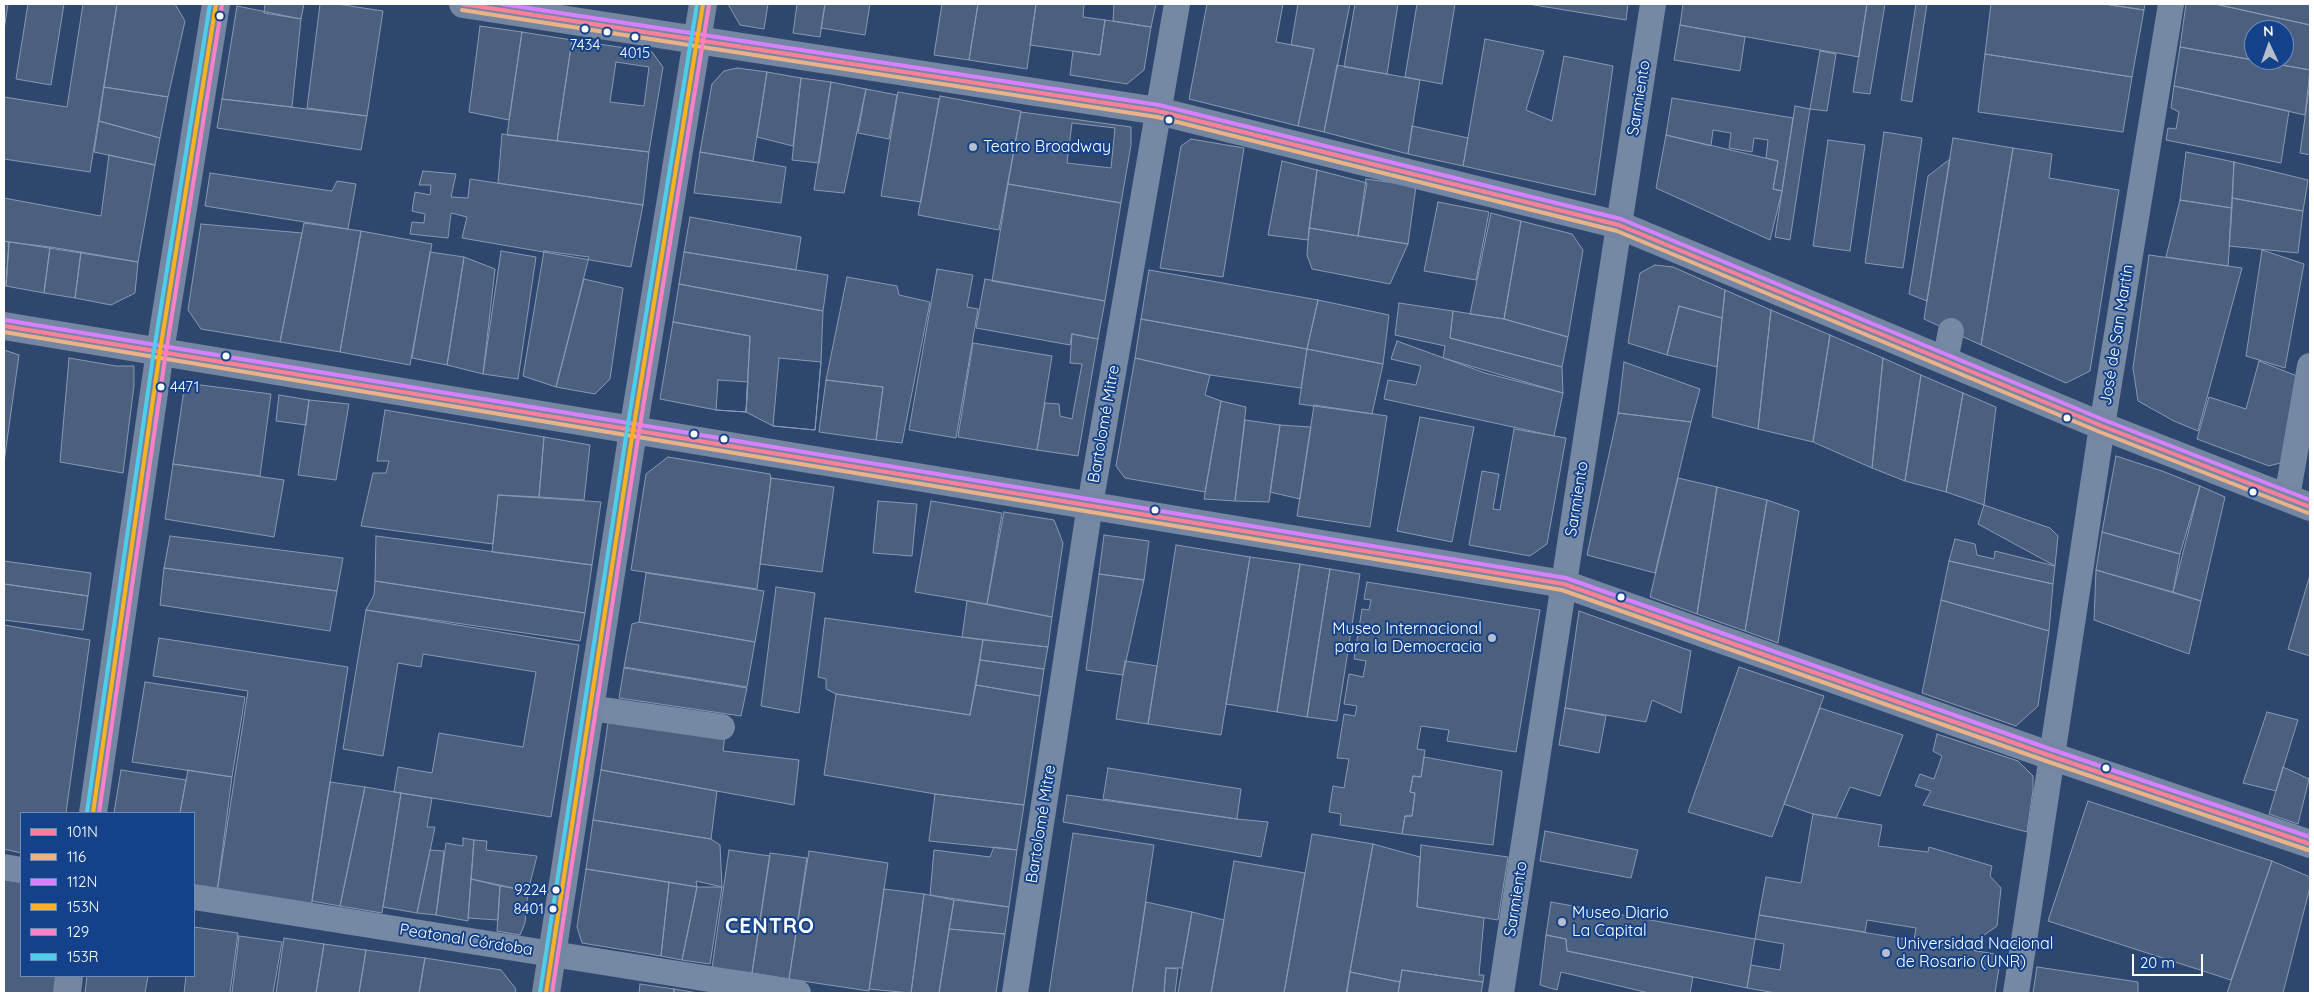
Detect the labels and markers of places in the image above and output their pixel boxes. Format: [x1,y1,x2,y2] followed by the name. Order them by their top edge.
[215,11,225,21] unlabelled marker
[580,24,590,34] marker: 7434
[602,27,612,37] unlabelled marker
[630,32,640,42] marker: 4015
[570,36,600,54] place label: 7434
[620,44,650,62] place label: 4015
[1164,115,1174,125] unlabelled marker
[983,137,1111,157] place label: Teatro Broadway
[967,141,979,153] marker: Teatro Broadway
[221,351,231,361] unlabelled marker
[170,378,199,396] place label: 4471
[156,382,166,392] marker: 4471
[2062,413,2072,423] unlabelled marker
[689,429,699,439] unlabelled marker
[719,434,729,444] unlabelled marker
[2248,487,2258,497] unlabelled marker
[1150,505,1160,515] unlabelled marker
[1616,592,1626,602] unlabelled marker
[1332,619,1482,657] place label: Museo Internacional para la Democracia
[1486,632,1498,644] marker: Museo Internacional para la Democracia
[2101,763,2111,773] unlabelled marker
[514,881,547,899] place label: 9224
[551,885,561,895] marker: 9224
[514,900,544,918] place label: 8401
[1572,903,1669,941] place label: Museo Diario La Capital
[548,904,558,914] marker: 8401
[1556,916,1568,928] marker: Museo Diario La Capital
[1896,934,2053,972] place label: Universidad Nacional de Rosario (UNR)
[1880,947,1892,959] marker: Universidad Nacional de Rosario (UNR)

